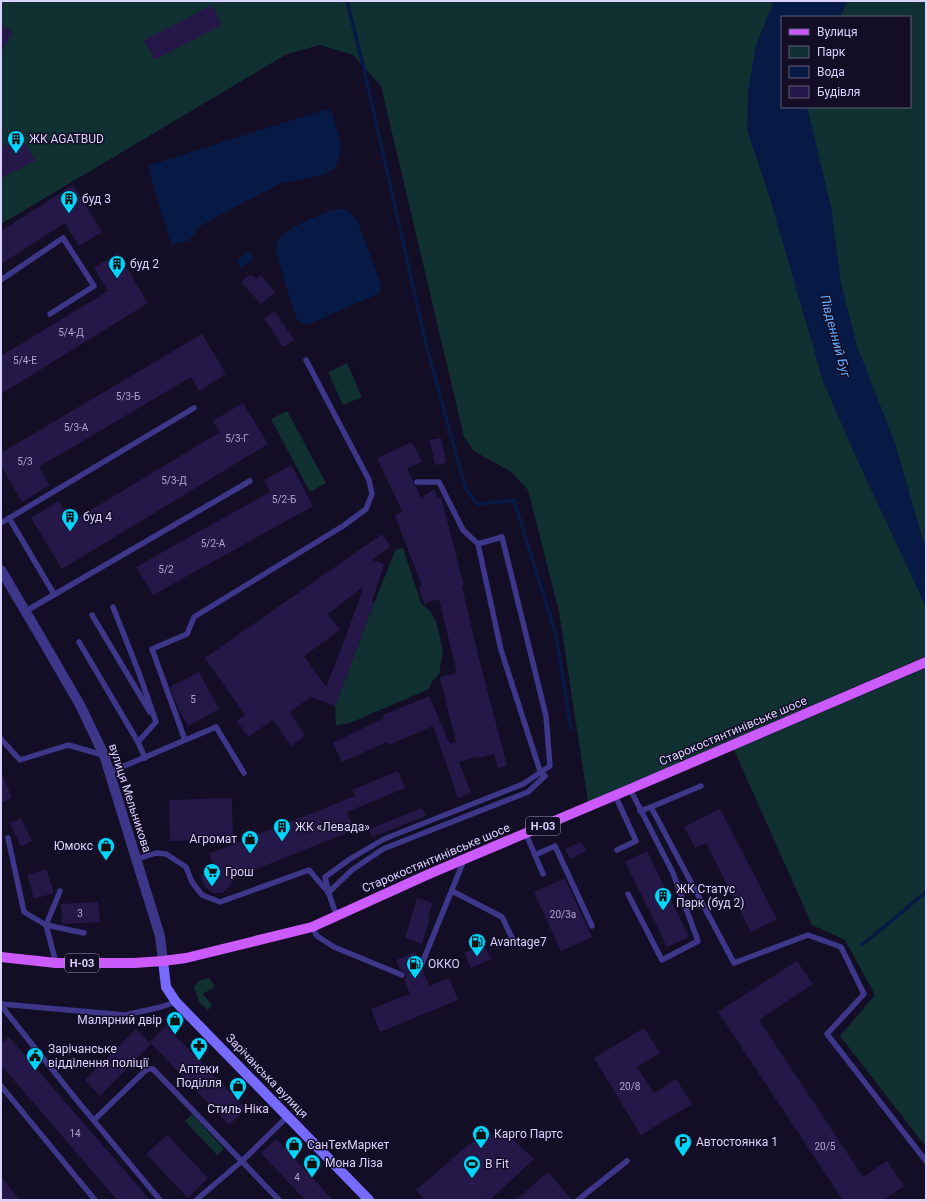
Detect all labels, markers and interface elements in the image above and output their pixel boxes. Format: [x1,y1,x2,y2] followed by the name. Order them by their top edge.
[781,16,911,108] legend
[817,25,858,39] text: Вулиця
[817,45,846,59] text: Парк
[817,65,845,79] text: Вода
[817,85,860,99] text: Будівля
[6,129,26,154] building icon: ЖК AGATBUD
[29,132,104,146] place label: ЖК AGATBUD
[59,189,79,214] building icon: буд 3
[82,192,111,206] place label: буд 3
[107,254,127,279] building icon: буд 2
[130,257,159,271] place label: буд 2
[817,293,854,380] water label: Південний Буг
[58,327,84,338] house number: 5/4-Д
[13,355,37,366] house number: 5/4-Е
[116,391,140,402] house number: 5/3-Б
[64,422,89,433] house number: 5/3-А
[225,433,249,444] house number: 5/3-Г
[17,456,33,467] house number: 5/3
[161,475,187,486] house number: 5/3-Д
[272,494,296,505] house number: 5/2-Б
[60,507,80,532] building icon: буд 4
[83,510,112,524] place label: буд 4
[201,538,226,549] house number: 5/2-А
[158,564,174,575] house number: 5/2
[657,693,809,769] street label: Старокостянтинівське шосе
[190,694,196,705] house number: 5
[106,742,154,854] street label: вулиця Мельникова
[272,817,292,842] building icon: ЖК «Левада»
[526,817,560,835] road number: Н-03
[295,820,370,834] place label: ЖК «Левада»
[360,820,512,896] street label: Старокостянтинівське шосе
[240,829,260,854] shop icon: Агромат
[189,832,237,846] place label: Агромат
[96,836,116,861] shop icon: Юмокс
[54,839,93,853] place label: Юмокс
[202,862,222,887] supermarket icon: Грош
[225,865,254,879] place label: Грош
[676,882,745,910] place label: ЖК Статус Парк (буд 2)
[653,886,673,911] building icon: ЖК Статус Парк (буд 2)
[77,908,83,919] house number: 3
[550,909,576,920] house number: 20/3а
[467,932,487,957] fuel station icon: Avantage7
[490,935,547,949] place label: Avantage7
[65,954,99,972] road number: Н-03
[405,954,425,979] fuel station icon: ОККО
[428,957,460,971] place label: ОККО
[165,1010,185,1035] shop icon: Малярний двір
[77,1013,162,1027] place label: Малярний двір
[223,1031,311,1121] street label: Зарічанська вулиця
[189,1036,209,1061] pharmacy icon: Аптеки Поділля
[48,1042,150,1070] place label: Зарічанське відділення поліції
[25,1046,45,1071] public building icon: Зарічанське відділення поліції
[176,1062,222,1090] place label: Аптеки Поділля
[228,1076,248,1101] shop icon: Стиль Ніка
[620,1081,641,1092] house number: 20/8
[207,1102,269,1116] place label: Стиль Ніка
[471,1124,491,1149] shop icon: Карго Партс
[494,1127,563,1141] place label: Карго Партс
[69,1128,81,1139] house number: 14
[673,1132,693,1157] parking icon: Автостоянка 1
[284,1135,304,1160] shop icon: СанТехМаркет
[696,1135,778,1149] place label: Автостоянка 1
[307,1138,390,1152] place label: СанТехМаркет
[815,1141,836,1152] house number: 20/5
[302,1153,322,1178] shop icon: Мона Ліза
[462,1154,482,1179] sports icon: B Fit
[325,1156,383,1170] place label: Мона Ліза
[485,1157,509,1171] place label: B Fit
[294,1172,300,1183] house number: 4

